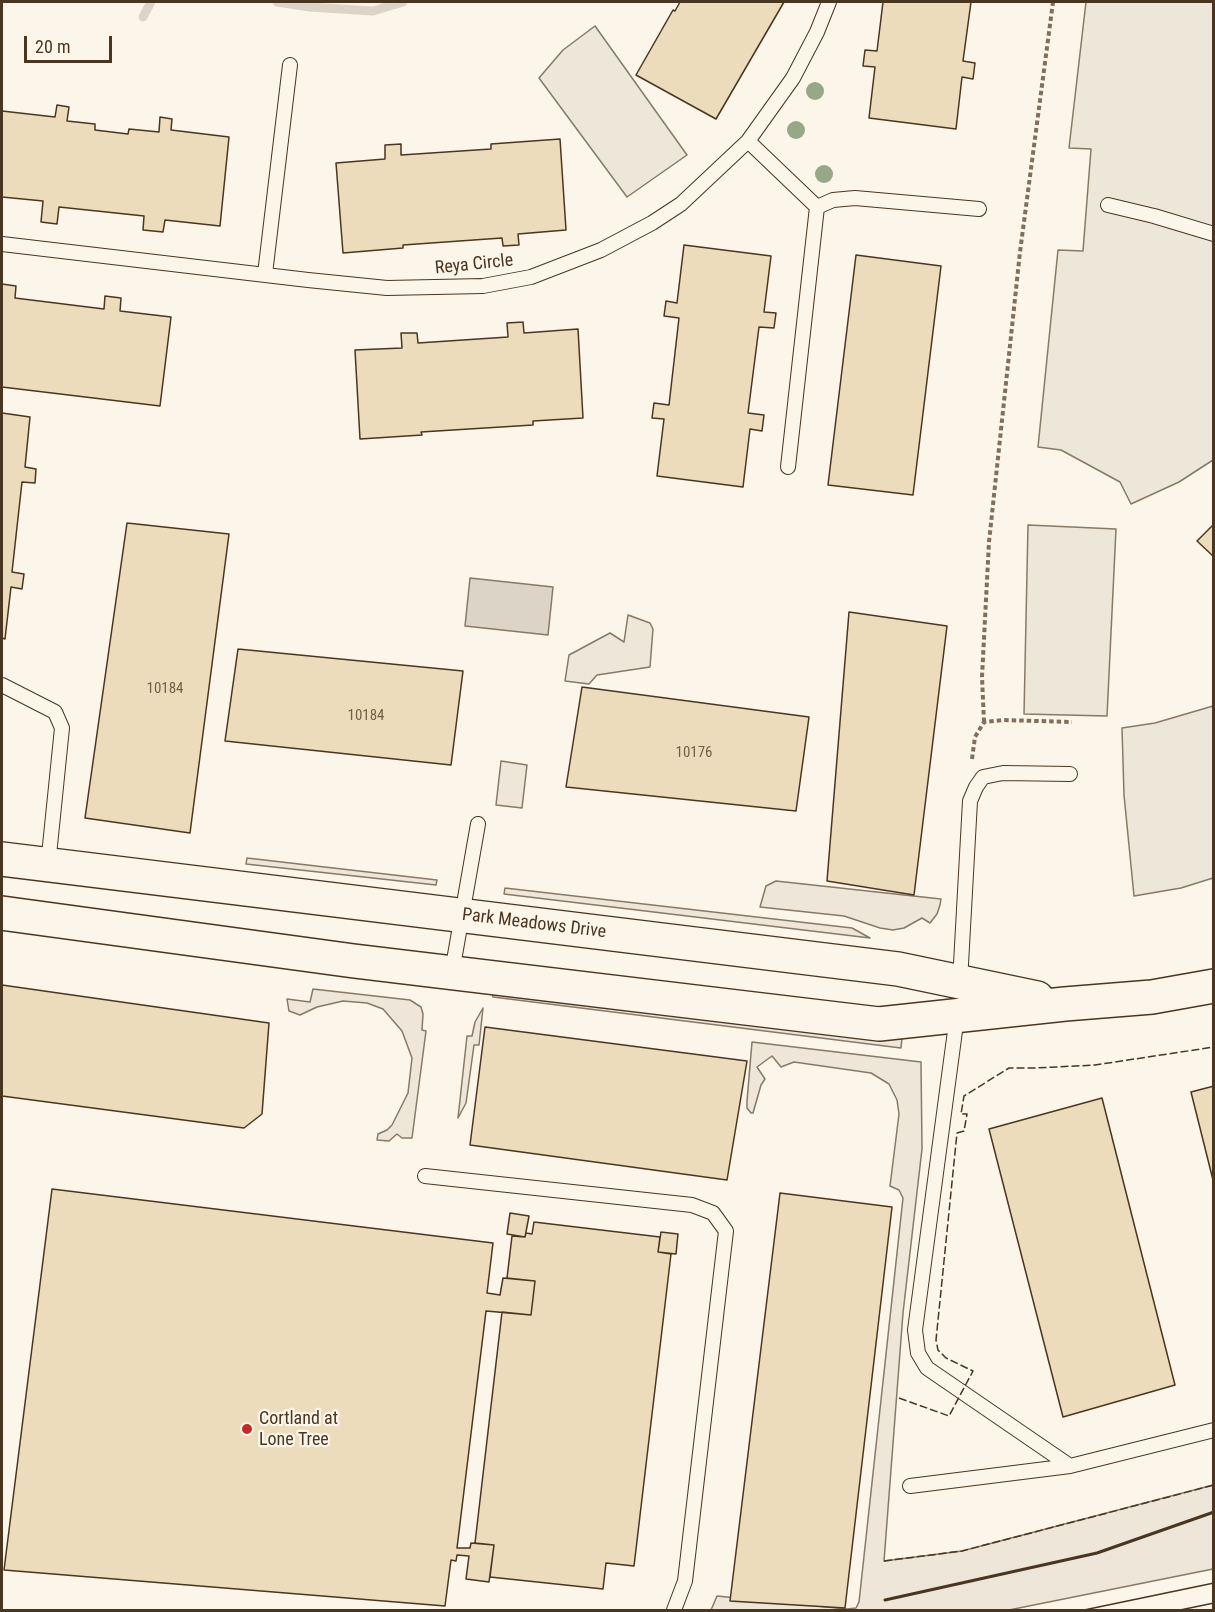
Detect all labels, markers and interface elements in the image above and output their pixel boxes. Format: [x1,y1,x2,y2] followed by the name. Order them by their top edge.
[27,24,116,62] scale bar
[35,36,70,57] text: 20 m
[434,250,514,280] street label: Reya Circle
[146,680,184,698] house number: 10184
[347,707,385,725] house number: 10184
[675,744,713,762] house number: 10176
[461,904,607,944] street label: Park Meadows Drive
[259,1408,338,1450] place label: Cortland at Lone Tree
[240,1422,254,1436] marker: Cortland at Lone Tree

